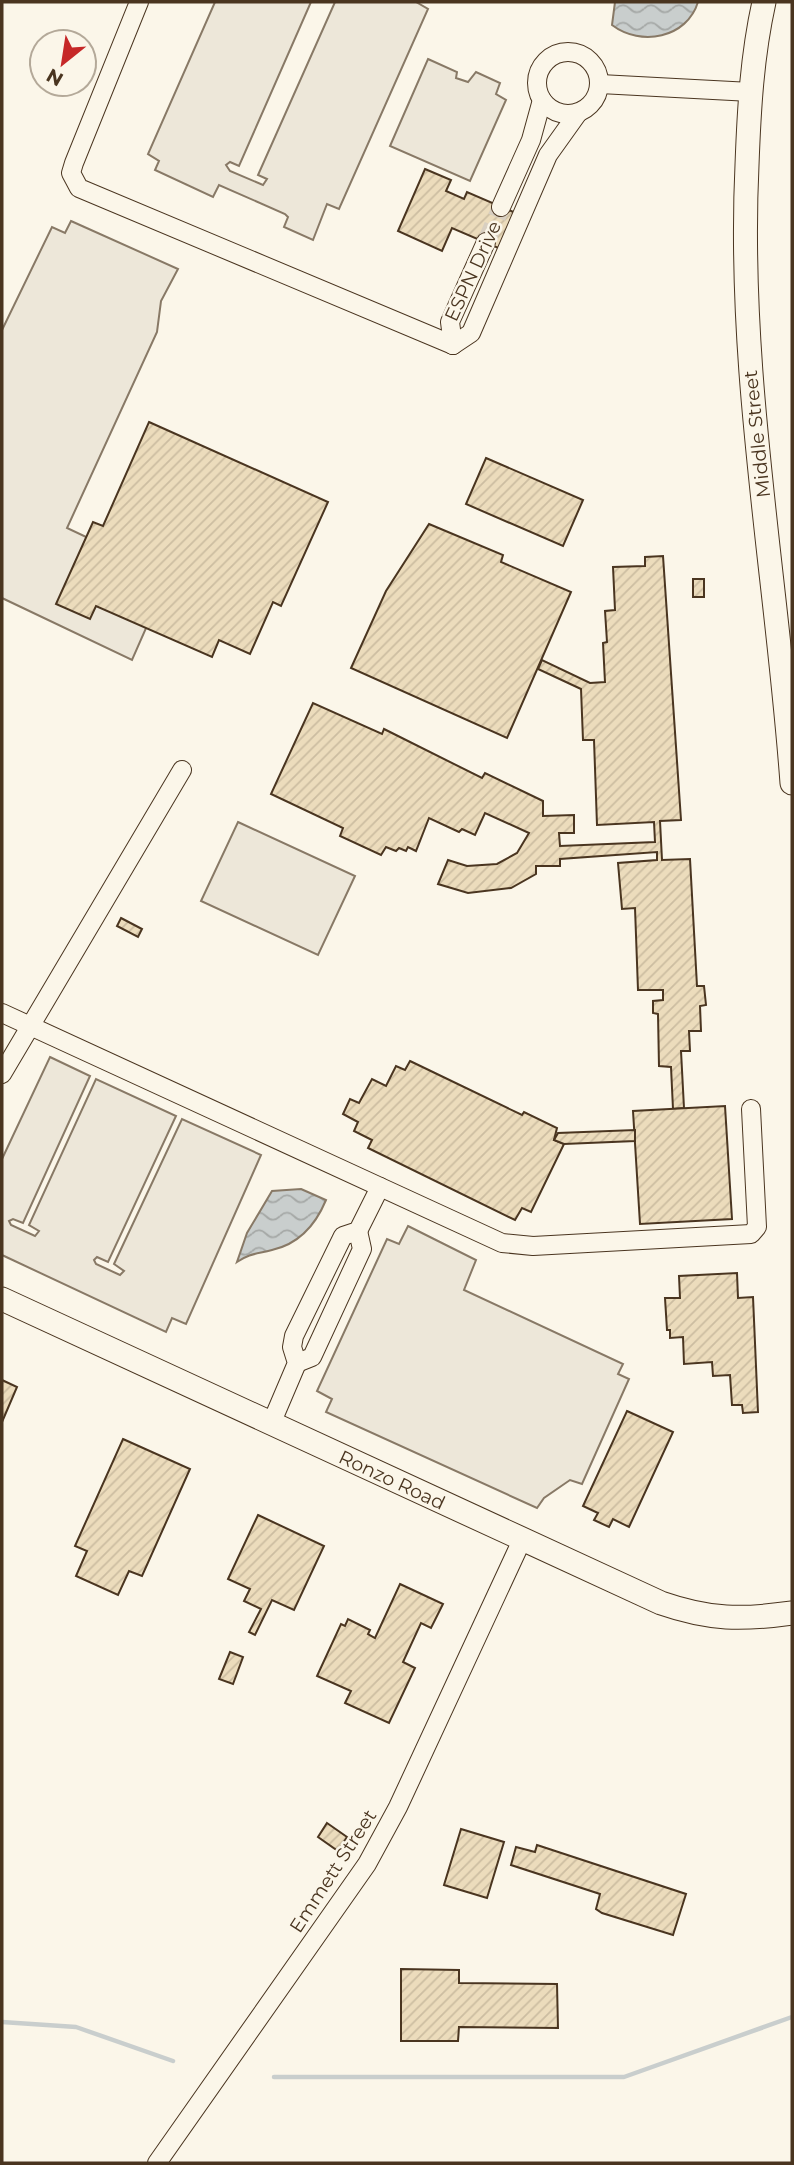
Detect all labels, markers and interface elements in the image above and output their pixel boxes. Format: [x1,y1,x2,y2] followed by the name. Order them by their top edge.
[28,28,98,98] north arrow
[42,63,67,91] text: N
[440,217,506,325] street label: ESPN Drive
[739,369,775,499] street label: Middle Street
[335,1445,449,1515] street label: Ronzo Road
[285,1805,381,1937] street label: Emmett Street

